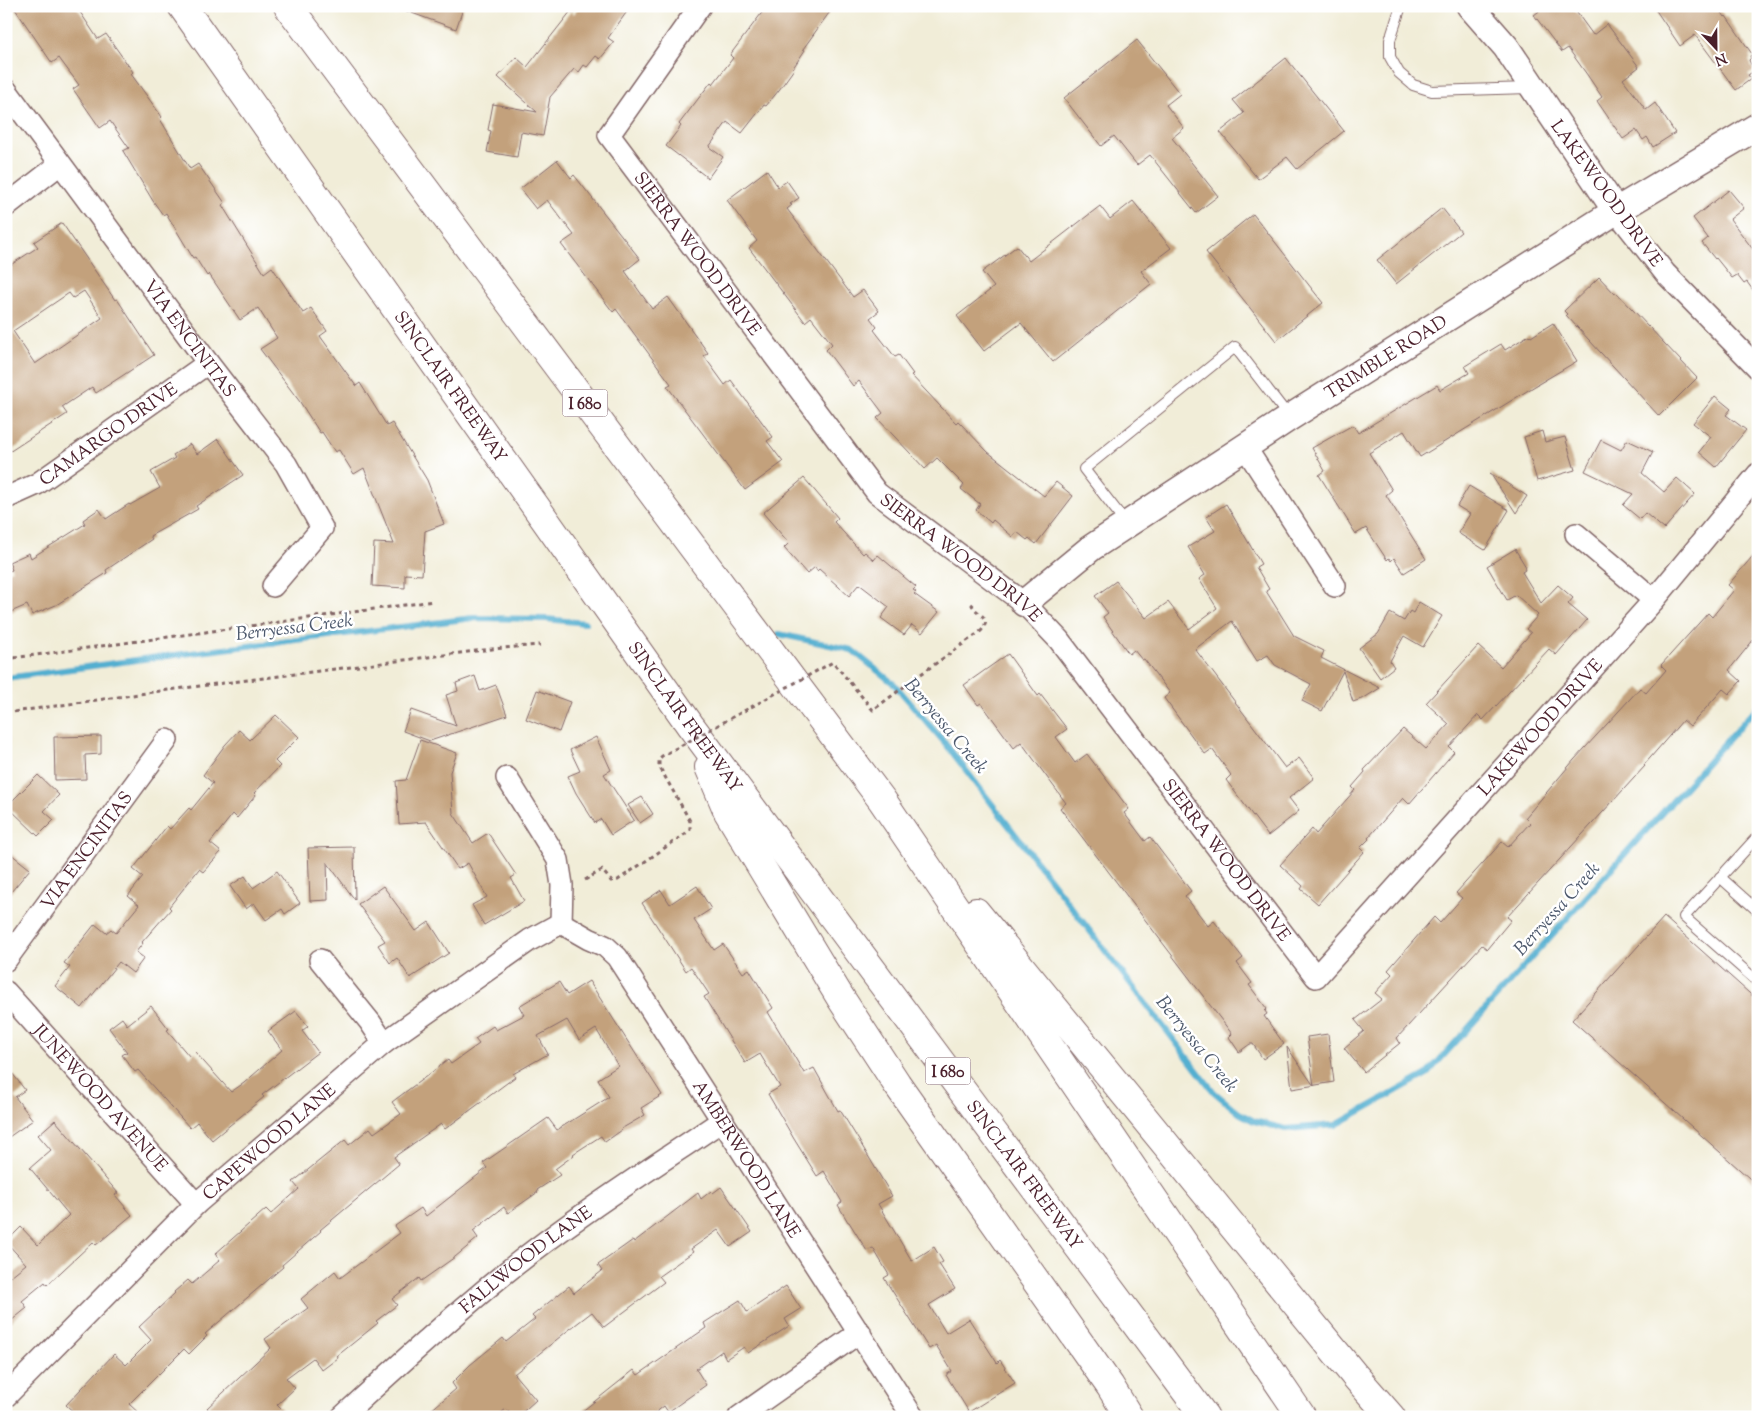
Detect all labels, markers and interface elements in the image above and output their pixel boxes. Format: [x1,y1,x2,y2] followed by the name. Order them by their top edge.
[1692,22,1742,72] north arrow
[1711,47,1729,70] text: N
[1543,115,1668,273] street label: LAKEWOOD DRIVE
[626,167,766,342] street label: SIERRA WOOD DRIVE
[136,275,241,404] street label: VIA ENCINITAS
[387,306,512,469] street label: SINCLAIR FREEWAY
[1320,310,1453,407] street label: TRIMBLE ROAD
[35,377,184,493] street label: CAMARGO DRIVE
[562,389,608,416] road number: I 680
[873,488,1047,629] street label: SIERRA WOOD DRIVE
[234,608,355,649] water label: Berryessa Creek
[620,637,747,799] street label: SINCLAIR FREEWAY
[1473,654,1610,803] street label: LAKEWOOD DRIVE
[897,673,993,781] water label: Berryessa Creek
[1154,774,1296,948] street label: SIERRA WOOD DRIVE
[36,787,140,916] street label: VIA ENCINITAS
[1508,857,1608,962] water label: Berryessa Creek
[1149,990,1244,1099] water label: Berryessa Creek
[25,1019,173,1179] street label: JUNEWOOD AVENUE
[926,1058,970,1084] road number: I 680
[685,1076,806,1244] street label: AMBERWOOD LANE
[198,1078,343,1208] street label: CAPEWOOD LANE
[959,1096,1088,1256] street label: SINCLAIR FREEWAY
[455,1201,598,1321] street label: FALLWOOD LANE

